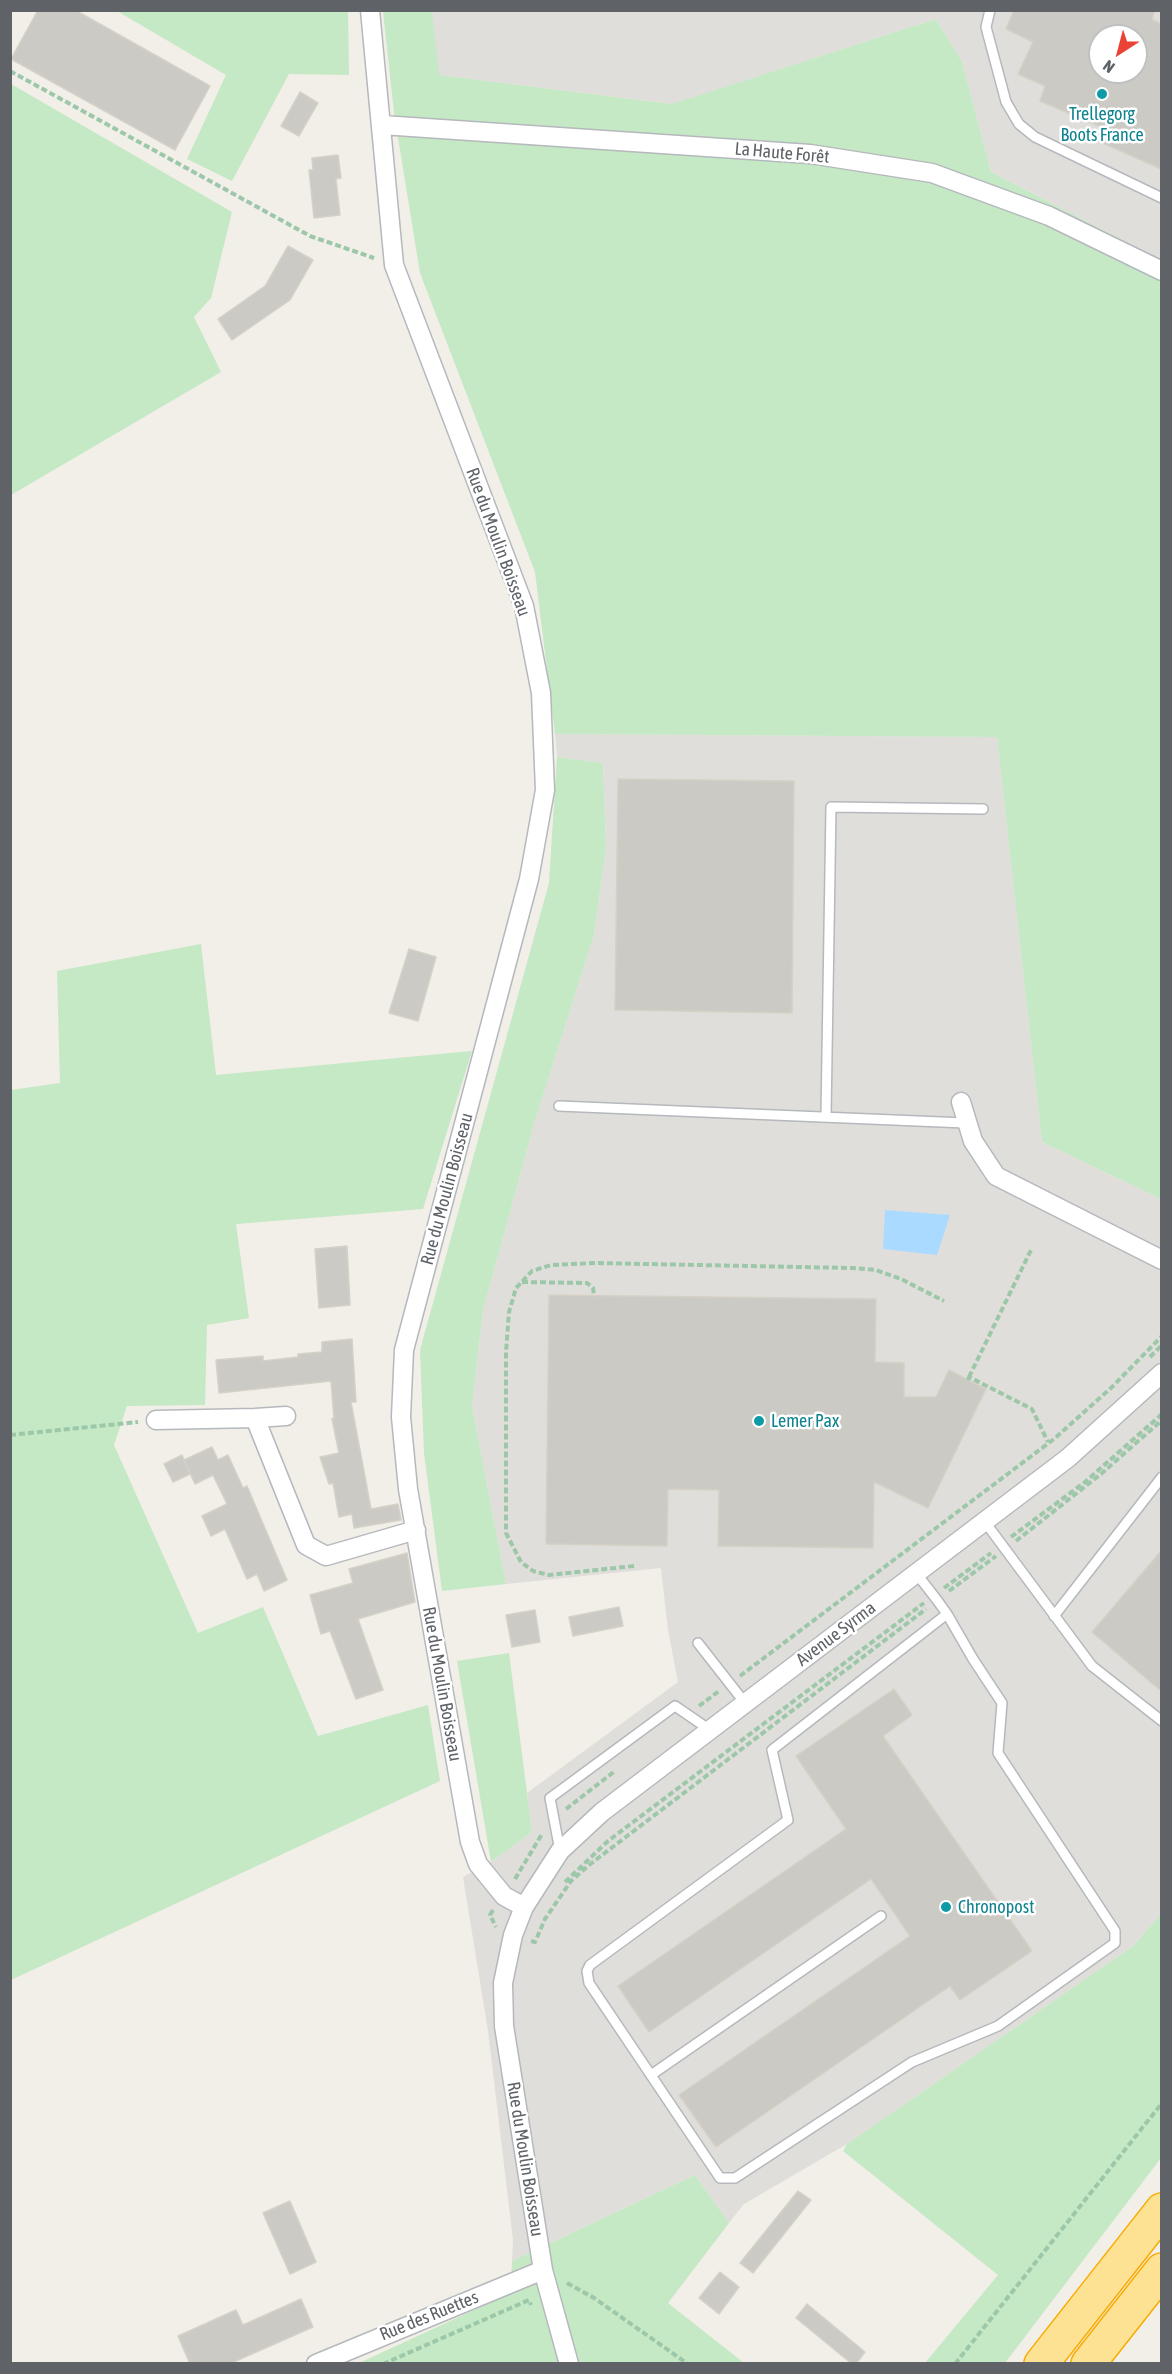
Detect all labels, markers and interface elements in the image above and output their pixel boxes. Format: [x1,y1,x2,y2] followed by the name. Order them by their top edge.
[1088,24,1148,84] north arrow
[1099,57,1118,77] text: N
[1095,87,1109,101] marker: Trellegorg Boots France
[1060,103,1144,146] place label: Trellegorg Boots France
[734,138,830,168] street label: La Haute Forêt
[461,465,535,619] street label: Rue du Moulin Boisseau
[416,1111,478,1267] street label: Rue du Moulin Boisseau
[771,1410,839,1432] place label: Lemer Pax
[752,1414,766,1428] marker: Lemer Pax
[792,1597,880,1671] street label: Avenue Syrma
[418,1605,466,1763] street label: Rue du Moulin Boisseau
[958,1896,1034,1918] place label: Chronopost
[939,1900,953,1914] marker: Chronopost
[502,2080,548,2238] street label: Rue du Moulin Boisseau
[377,2286,481,2346] street label: Rue des Ruettes

